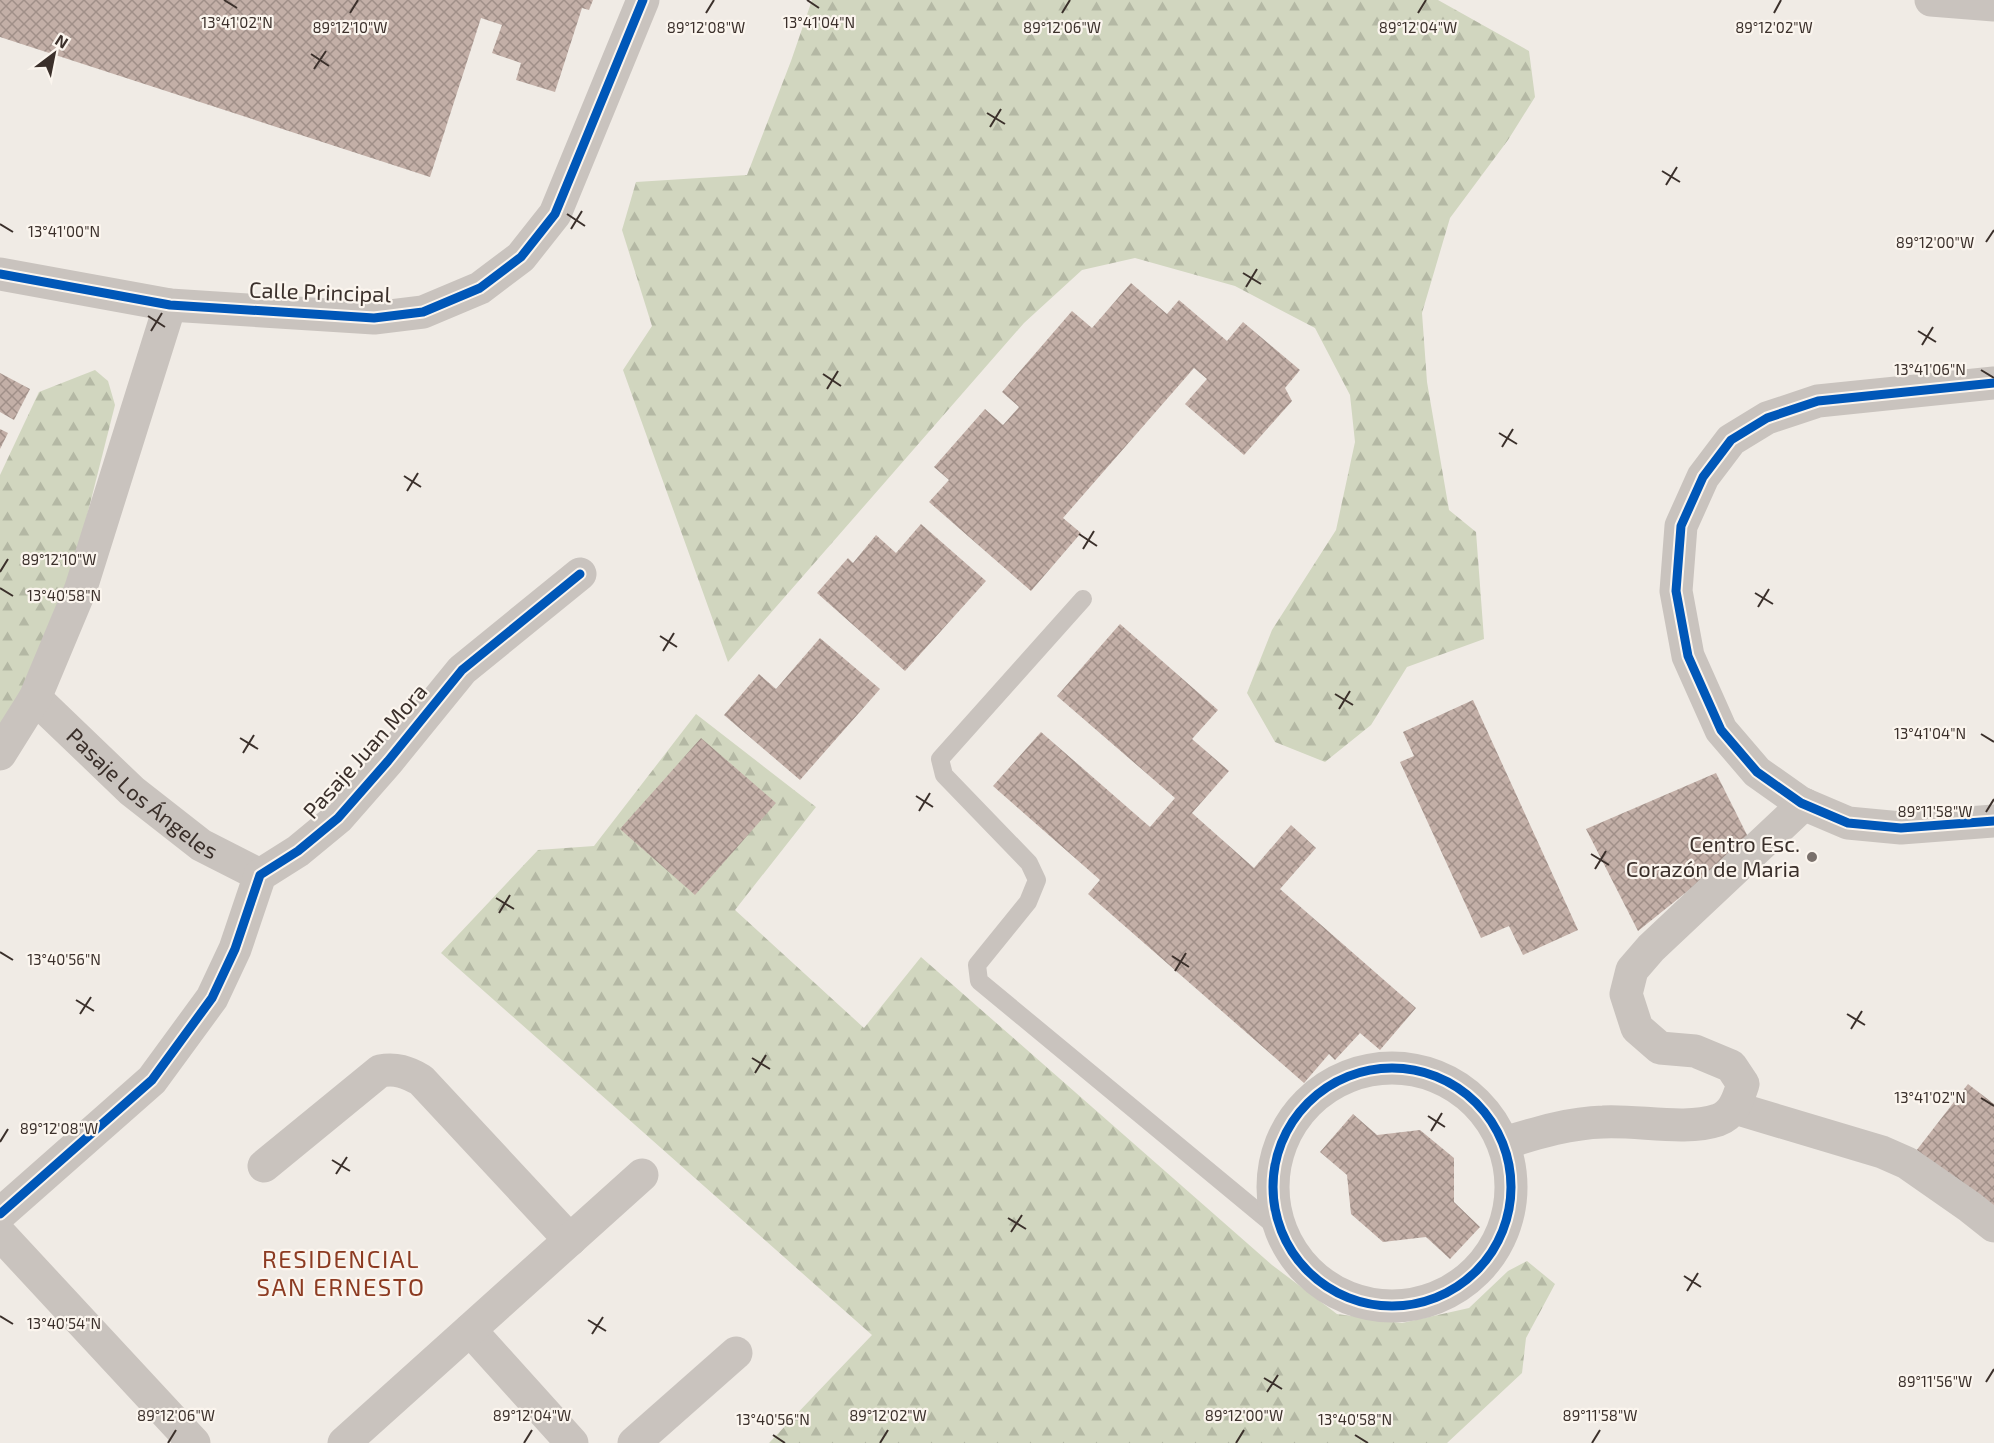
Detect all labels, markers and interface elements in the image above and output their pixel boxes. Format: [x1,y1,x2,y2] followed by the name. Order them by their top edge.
[201,13,273,31] text: 13°41'02"N
[783,13,855,31] text: 13°41'04"N
[312,18,388,36] text: 89°12'10"W
[667,18,745,36] text: 89°12'08"W
[1023,18,1101,36] text: 89°12'06"W
[1379,18,1457,36] text: 89°12'04"W
[1735,18,1813,36] text: 89°12'02"W
[24,24,84,84] north arrow
[52,30,72,52] text: N
[28,222,100,240] text: 13°41'00"N
[1896,233,1974,251] text: 89°12'00"W
[249,276,392,306] street label: Calle Principal
[1894,360,1966,378] text: 13°41'06"N
[21,550,97,568] text: 89°12'10"W
[27,586,101,604] text: 13°40'58"N
[297,678,432,824] street label: Pasaje Juan Mora
[62,722,222,863] street label: Pasaje Los Ángeles
[1894,724,1966,742] text: 13°41'04"N
[1898,802,1972,820] text: 89°11'58"W
[1626,830,1800,881] place label: Centro Esc. Corazón de Maria
[1805,850,1819,864] marker: Centro Esc. Corazón de Maria
[27,950,101,968] text: 13°40'56"N
[1894,1088,1966,1106] text: 13°41'02"N
[20,1119,98,1137] text: 89°12'08"W
[257,1244,425,1301] district label: RESIDENCIAL SAN ERNESTO
[27,1314,101,1332] text: 13°40'54"N
[1898,1372,1972,1390] text: 89°11'56"W
[137,1406,215,1424] text: 89°12'06"W
[493,1406,571,1424] text: 89°12'04"W
[849,1406,927,1424] text: 89°12'02"W
[1205,1406,1283,1424] text: 89°12'00"W
[1563,1406,1637,1424] text: 89°11'58"W
[736,1410,810,1428] text: 13°40'56"N
[1318,1410,1392,1428] text: 13°40'58"N

